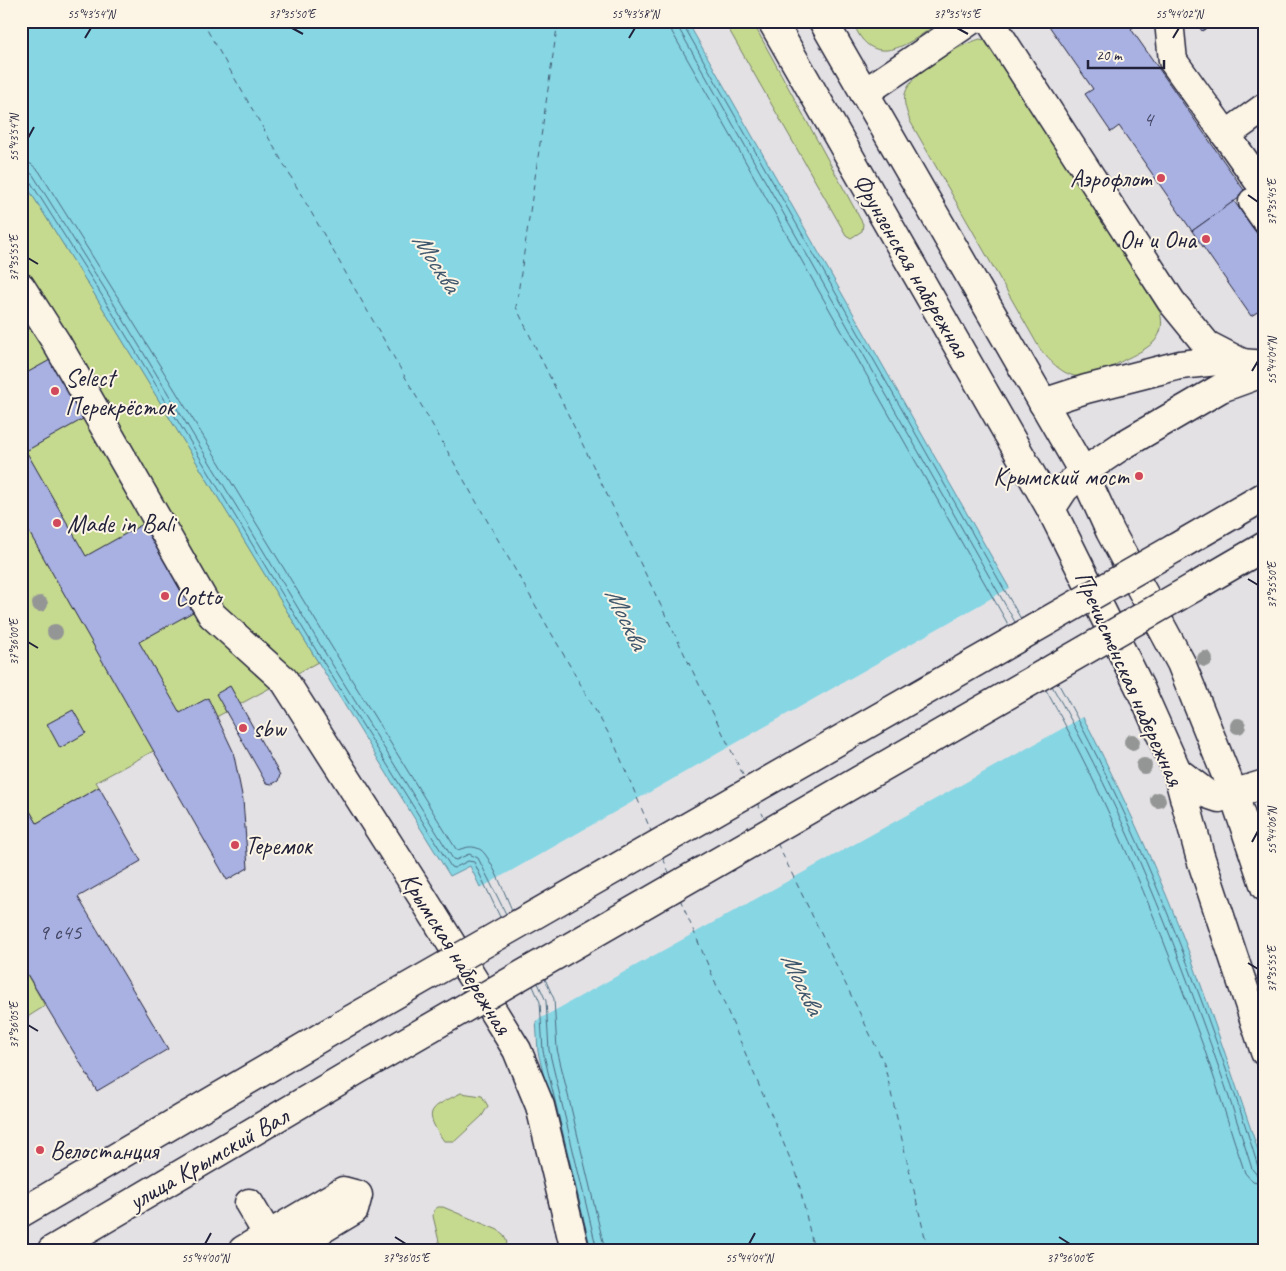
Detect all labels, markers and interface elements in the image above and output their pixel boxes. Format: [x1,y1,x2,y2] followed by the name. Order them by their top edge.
[67,6,116,22] text: 55°43'54"N
[269,6,317,22] text: 37°35'50"E
[611,6,660,22] text: 55°43'58"N
[934,6,982,22] text: 37°35'45"E
[1155,6,1204,22] text: 55°44'02"N
[1088,38,1165,70] scale bar
[1096,46,1123,65] text: 20 m
[1143,105,1155,133] house number: 4
[6,113,22,162] text: 55°43'54"N
[1070,163,1153,195] place label: Аэрофлот
[846,168,978,365] street label: Фрунзенская набережная
[1155,172,1167,184] marker: Аэрофлот
[1264,177,1280,225] text: 37°35'45"E
[1119,224,1198,256] place label: Он и Она
[405,226,470,301] water label: Москва
[6,233,22,281] text: 37°35'55"E
[1200,233,1212,245] marker: Он и Она
[1264,336,1280,385] text: 55°44'04"N
[65,362,177,423] place label: Select Перекрёсток
[49,385,61,397] marker: Select Перекрёсток
[993,461,1130,493] place label: Крымский мост
[1133,470,1145,482] marker: Крымский мост
[67,508,178,540] place label: Made in Bali
[51,517,63,529] marker: Made in Bali
[1264,560,1280,608] text: 37°35'50"E
[1067,566,1191,792] street label: Пречистенская набережная
[175,581,224,613] place label: Cotto
[597,582,657,657] water label: Москва
[159,590,171,602] marker: Cotto
[6,617,22,665] text: 37°36'00"E
[253,713,287,745] place label: sbw
[237,722,249,734] marker: sbw
[1264,806,1280,855] text: 55°44'06"N
[245,830,314,862] place label: Теремок
[229,839,241,851] marker: Теремок
[393,866,519,1042] street label: Крымская набережная
[39,918,83,946] house number: 9 с45
[1264,944,1280,992] text: 37°35'55"E
[773,947,833,1022] water label: Москва
[6,1000,22,1048] text: 37°36'05"E
[121,1099,296,1219] street label: улица Крымский Вал
[50,1135,160,1167] place label: Велостанция
[34,1144,46,1156] marker: Велостанция
[181,1250,230,1266] text: 55°44'00"N
[383,1250,431,1266] text: 37°36'05"E
[725,1250,774,1266] text: 55°44'04"N
[1047,1250,1095,1266] text: 37°36'00"E

